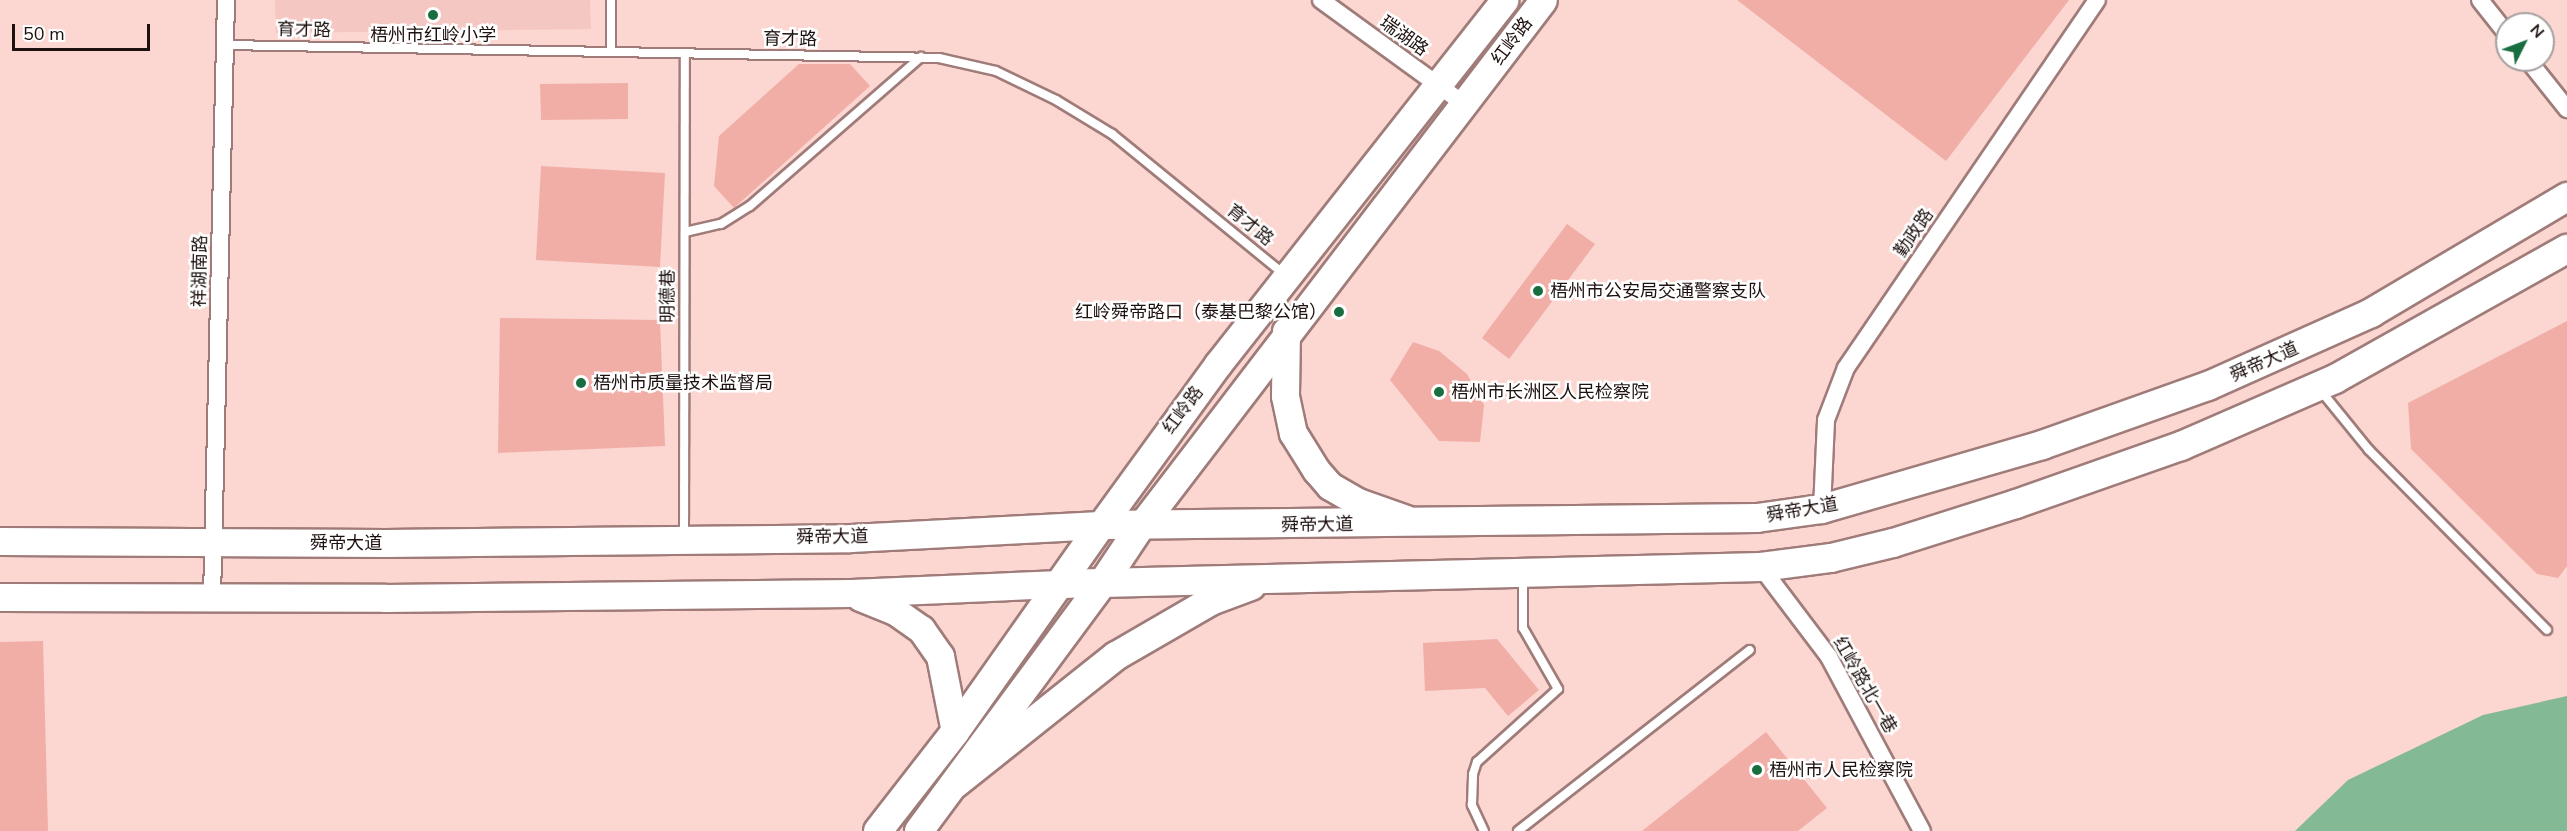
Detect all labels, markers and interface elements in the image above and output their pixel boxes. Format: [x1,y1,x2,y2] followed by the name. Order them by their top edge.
[426,8,440,22] marker: 梧州市红岭小学
[1376,11,1432,61] street label: 瑞湖路
[15,12,153,50] scale bar
[2495,12,2555,72] north arrow
[1487,13,1537,69] street label: 红岭路
[277,19,331,41] street label: 育才路
[2525,19,2549,43] text: N
[23,22,65,46] text: 50 m
[370,24,496,46] place label: 梧州市红岭小学
[763,28,817,50] street label: 育才路
[1222,200,1278,250] street label: 育才路
[1890,205,1938,261] street label: 勤政路
[189,235,211,307] street label: 祥湖南路
[657,269,679,323] street label: 明德巷
[1550,280,1766,302] place label: 梧州市公安局交通警察支队
[1531,284,1545,298] marker: 梧州市公安局交通警察支队
[1075,301,1327,323] place label: 红岭舜帝路口（泰基巴黎公馆）
[1332,305,1346,319] marker: 红岭舜帝路口（泰基巴黎公馆）
[2227,337,2301,387] street label: 舜帝大道
[593,372,773,394] place label: 梧州市质量技术监督局
[574,376,588,390] marker: 梧州市质量技术监督局
[1451,381,1649,403] place label: 梧州市长洲区人民检察院
[1158,382,1208,438] street label: 红岭路
[1432,385,1446,399] marker: 梧州市长洲区人民检察院
[1765,493,1839,527] street label: 舜帝大道
[1281,514,1353,536] street label: 舜帝大道
[796,526,868,548] street label: 舜帝大道
[310,532,382,554] street label: 舜帝大道
[1829,633,1901,737] street label: 红岭路北一巷
[1769,759,1913,781] place label: 梧州市人民检察院
[1750,763,1764,777] marker: 梧州市人民检察院

